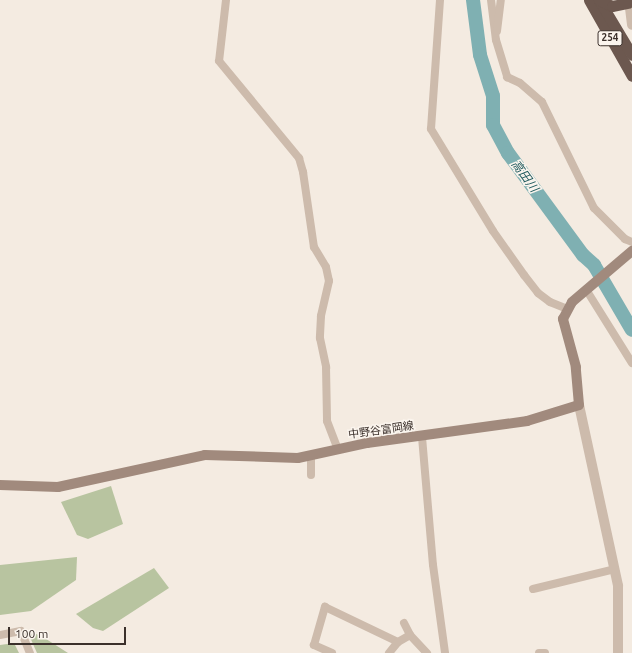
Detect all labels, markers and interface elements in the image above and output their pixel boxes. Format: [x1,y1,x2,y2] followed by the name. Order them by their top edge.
[597,30,623,46] road number: 254
[509,157,541,195] water label: 高田川
[347,419,415,441] street label: 中野谷富岡線
[10,619,128,645] scale bar
[15,627,48,640] text: 100 m

